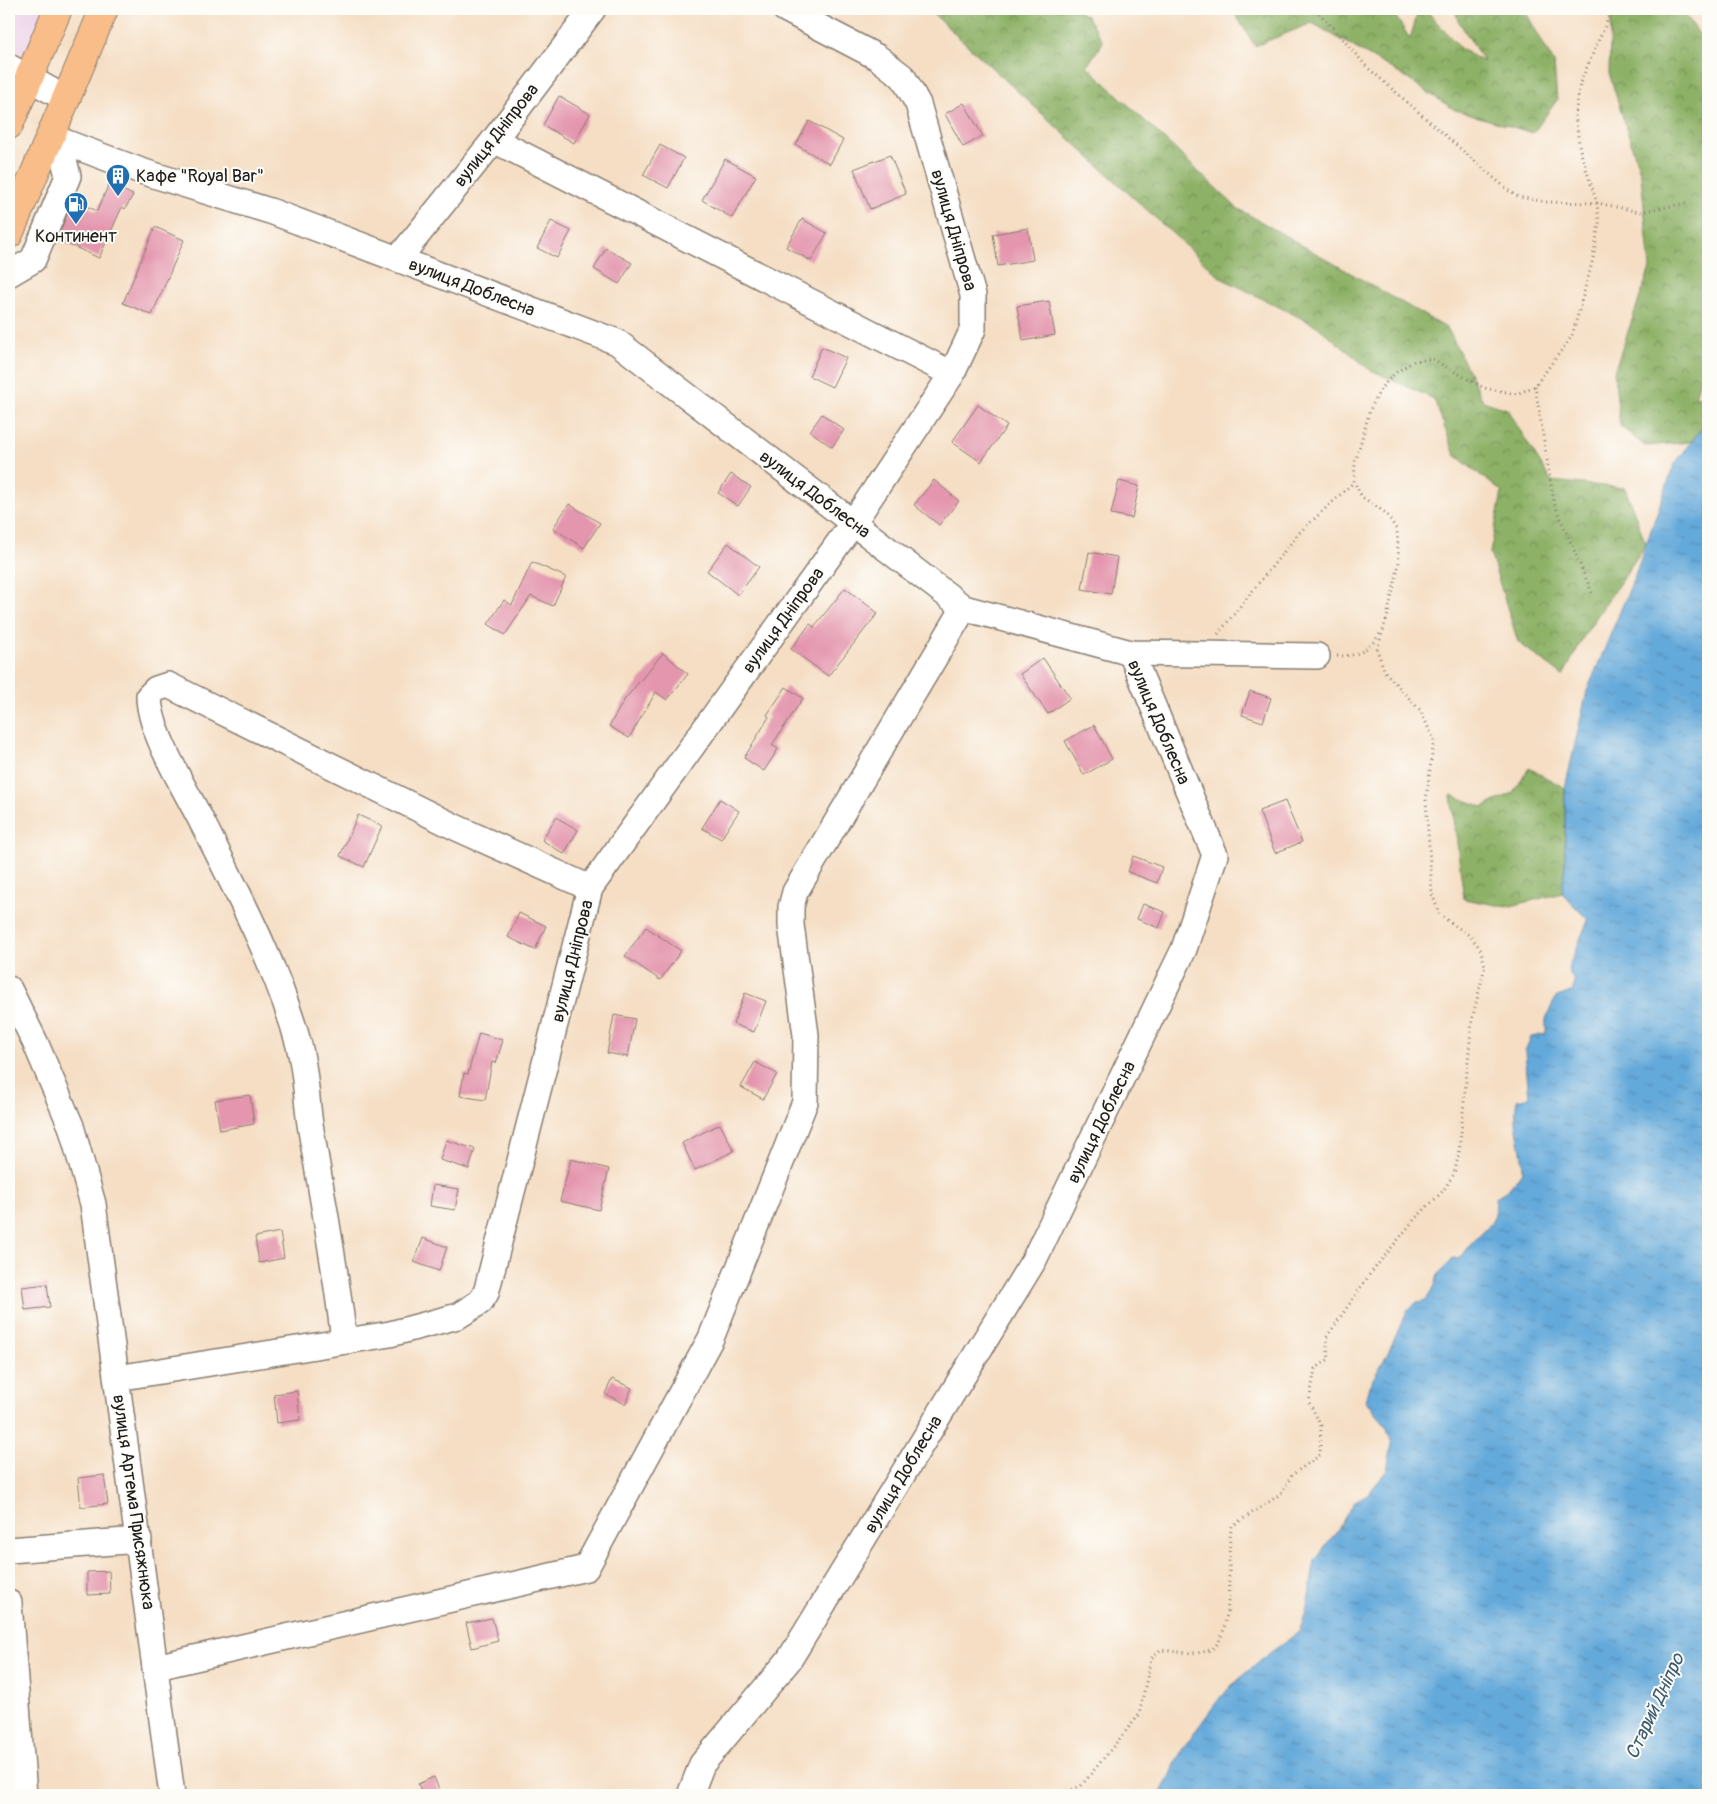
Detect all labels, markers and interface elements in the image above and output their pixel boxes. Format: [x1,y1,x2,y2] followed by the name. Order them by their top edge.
[449,79,544,192] street label: вулиця Дніпрова
[105,163,131,197] building icon: Кафе "Royal Bar"
[136,165,264,188] place label: Кафе "Royal Bar"
[925,167,982,293] street label: вулиця Дніпрова
[63,191,89,225] fuel station icon: Континент
[35,225,117,248] place label: Континент
[405,253,538,322] street label: вулиця Доблесна
[755,445,875,544] street label: вулиця Доблесна
[737,563,830,678] street label: вулиця Дніпрова
[1122,656,1195,788] street label: вулиця Доблесна
[546,898,599,1025] street label: вулиця Дніпрова
[1062,1057,1141,1187] street label: вулиця Доблесна
[107,1393,160,1611] street label: вулиця Артема Присяжнюка
[859,1411,948,1537] street label: вулиця Доблесна
[1620,1648,1691,1763] water label: Старий Дніпро

